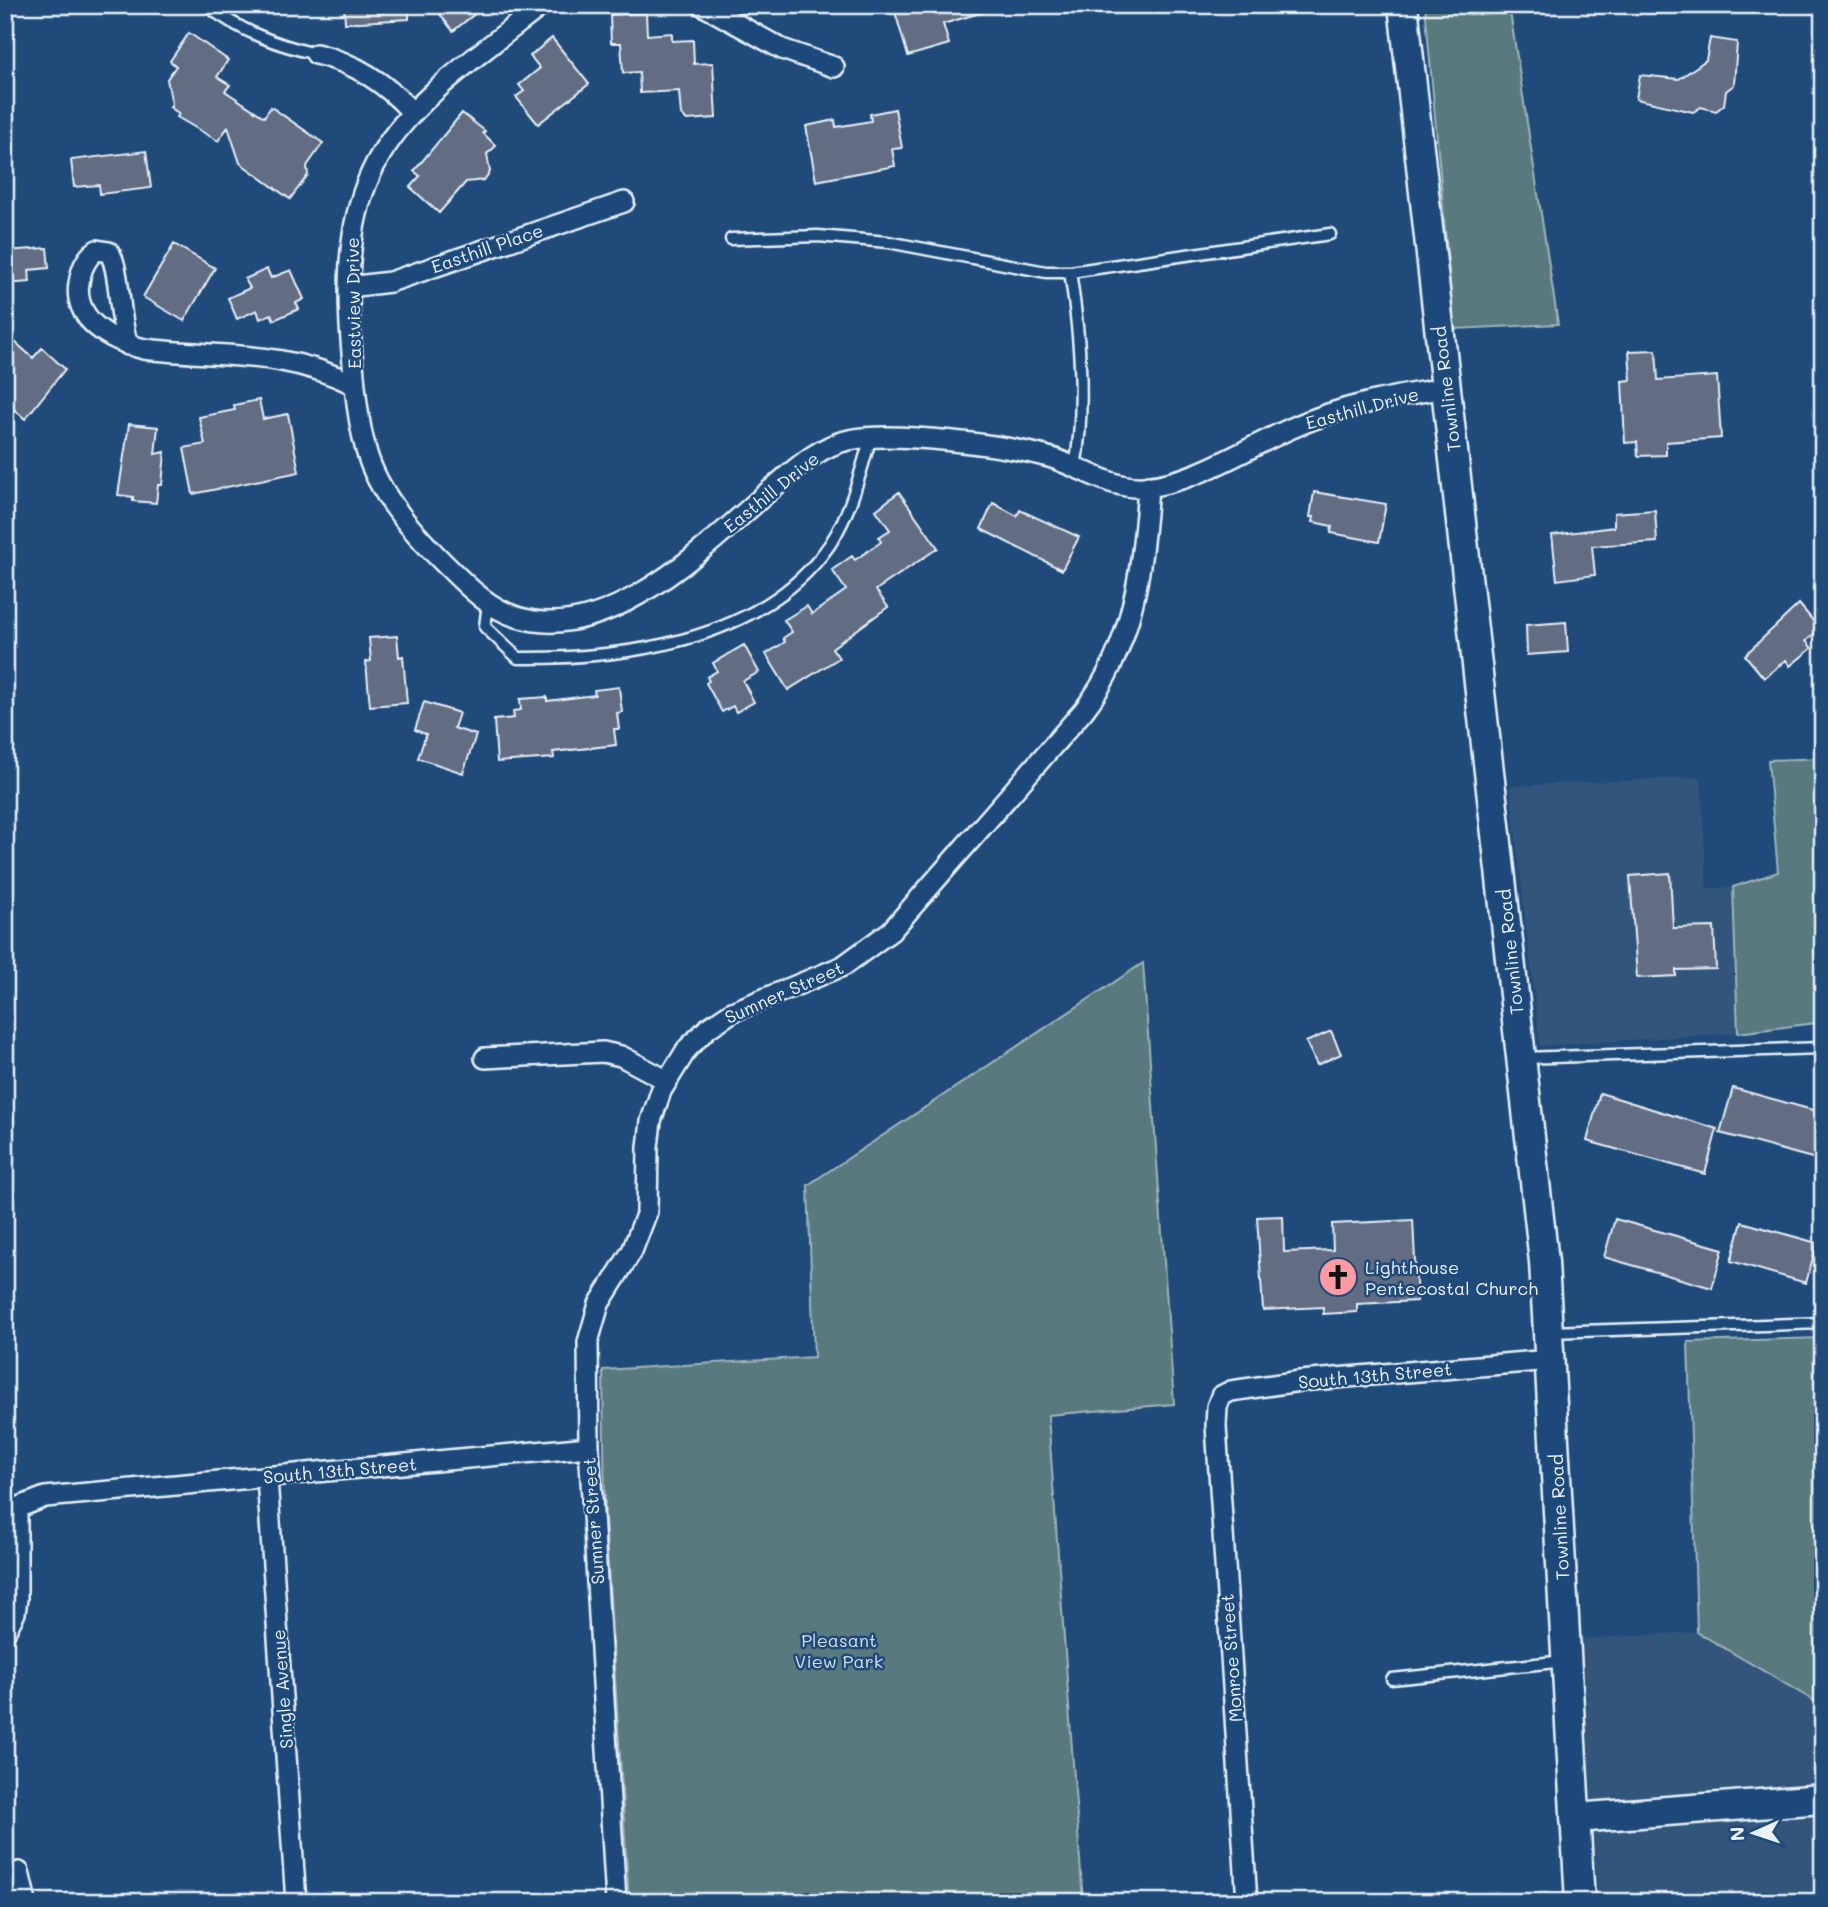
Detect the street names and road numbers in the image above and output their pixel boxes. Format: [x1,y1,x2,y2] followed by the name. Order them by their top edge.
[428,218,546,278] street label: Easthill Place
[340,237,366,369] street label: Eastview Drive
[1426,325,1466,453] street label: Townline Road
[1303,381,1421,435] street label: Easthill Drive
[718,446,824,538] street label: Easthill Drive
[1491,888,1529,1016] street label: Townline Road
[721,955,847,1029] street label: Sumner Street
[1297,1356,1453,1394] street label: South 13th Street
[262,1451,418,1489] street label: South 13th Street
[1544,1453,1574,1581] street label: Townline Road
[577,1457,609,1585] street label: Sumner Street
[1215,1593,1247,1723] street label: Monroe Street
[266,1628,298,1750] street label: Single Avenue

